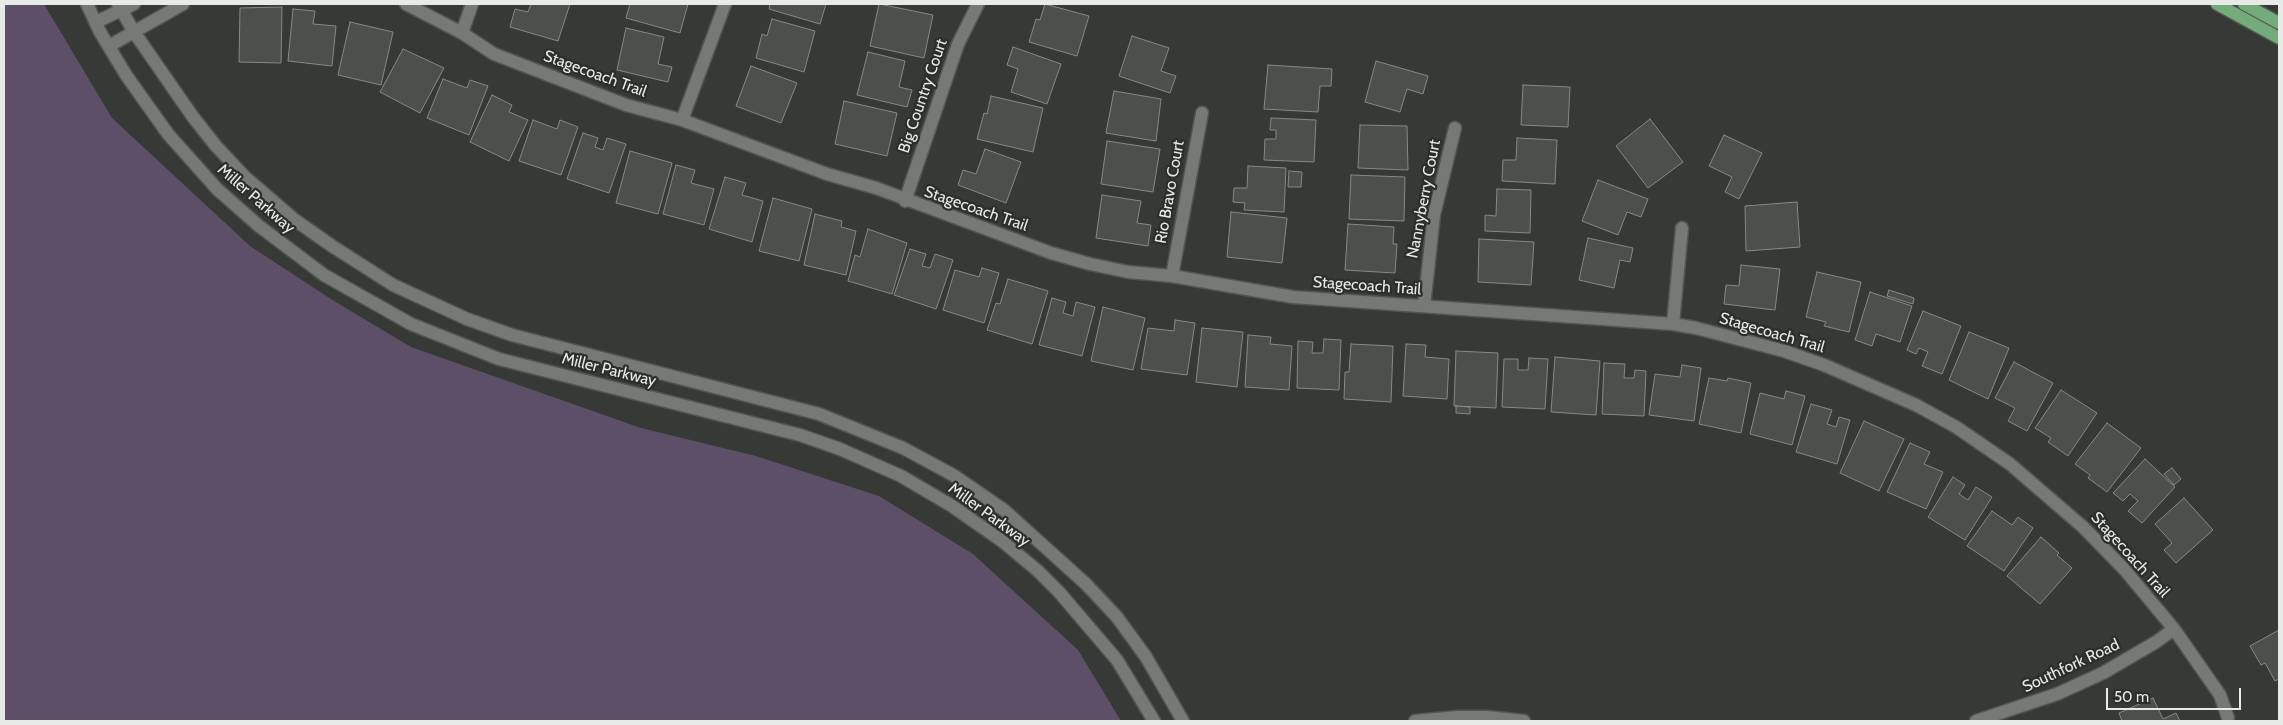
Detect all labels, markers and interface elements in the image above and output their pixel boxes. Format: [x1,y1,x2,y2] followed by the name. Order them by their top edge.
[894,36,952,156] street label: Big Country Court
[541,46,649,102] street label: Stagecoach Trail
[1403,138,1445,260] street label: Nannyberry Court
[1151,139,1189,245] street label: Rio Bravo Court
[213,160,299,238] street label: Miller Parkway
[922,182,1030,236] street label: Stagecoach Trail
[1312,273,1422,299] street label: Stagecoach Trail
[1717,309,1827,357] street label: Stagecoach Trail
[560,349,658,391] street label: Miller Parkway
[944,479,1034,551] street label: Miller Parkway
[2087,508,2173,602] street label: Stagecoach Trail
[2019,635,2123,697] street label: Southfork Road
[2108,678,2243,710] scale bar
[2114,688,2149,706] text: 50 m

